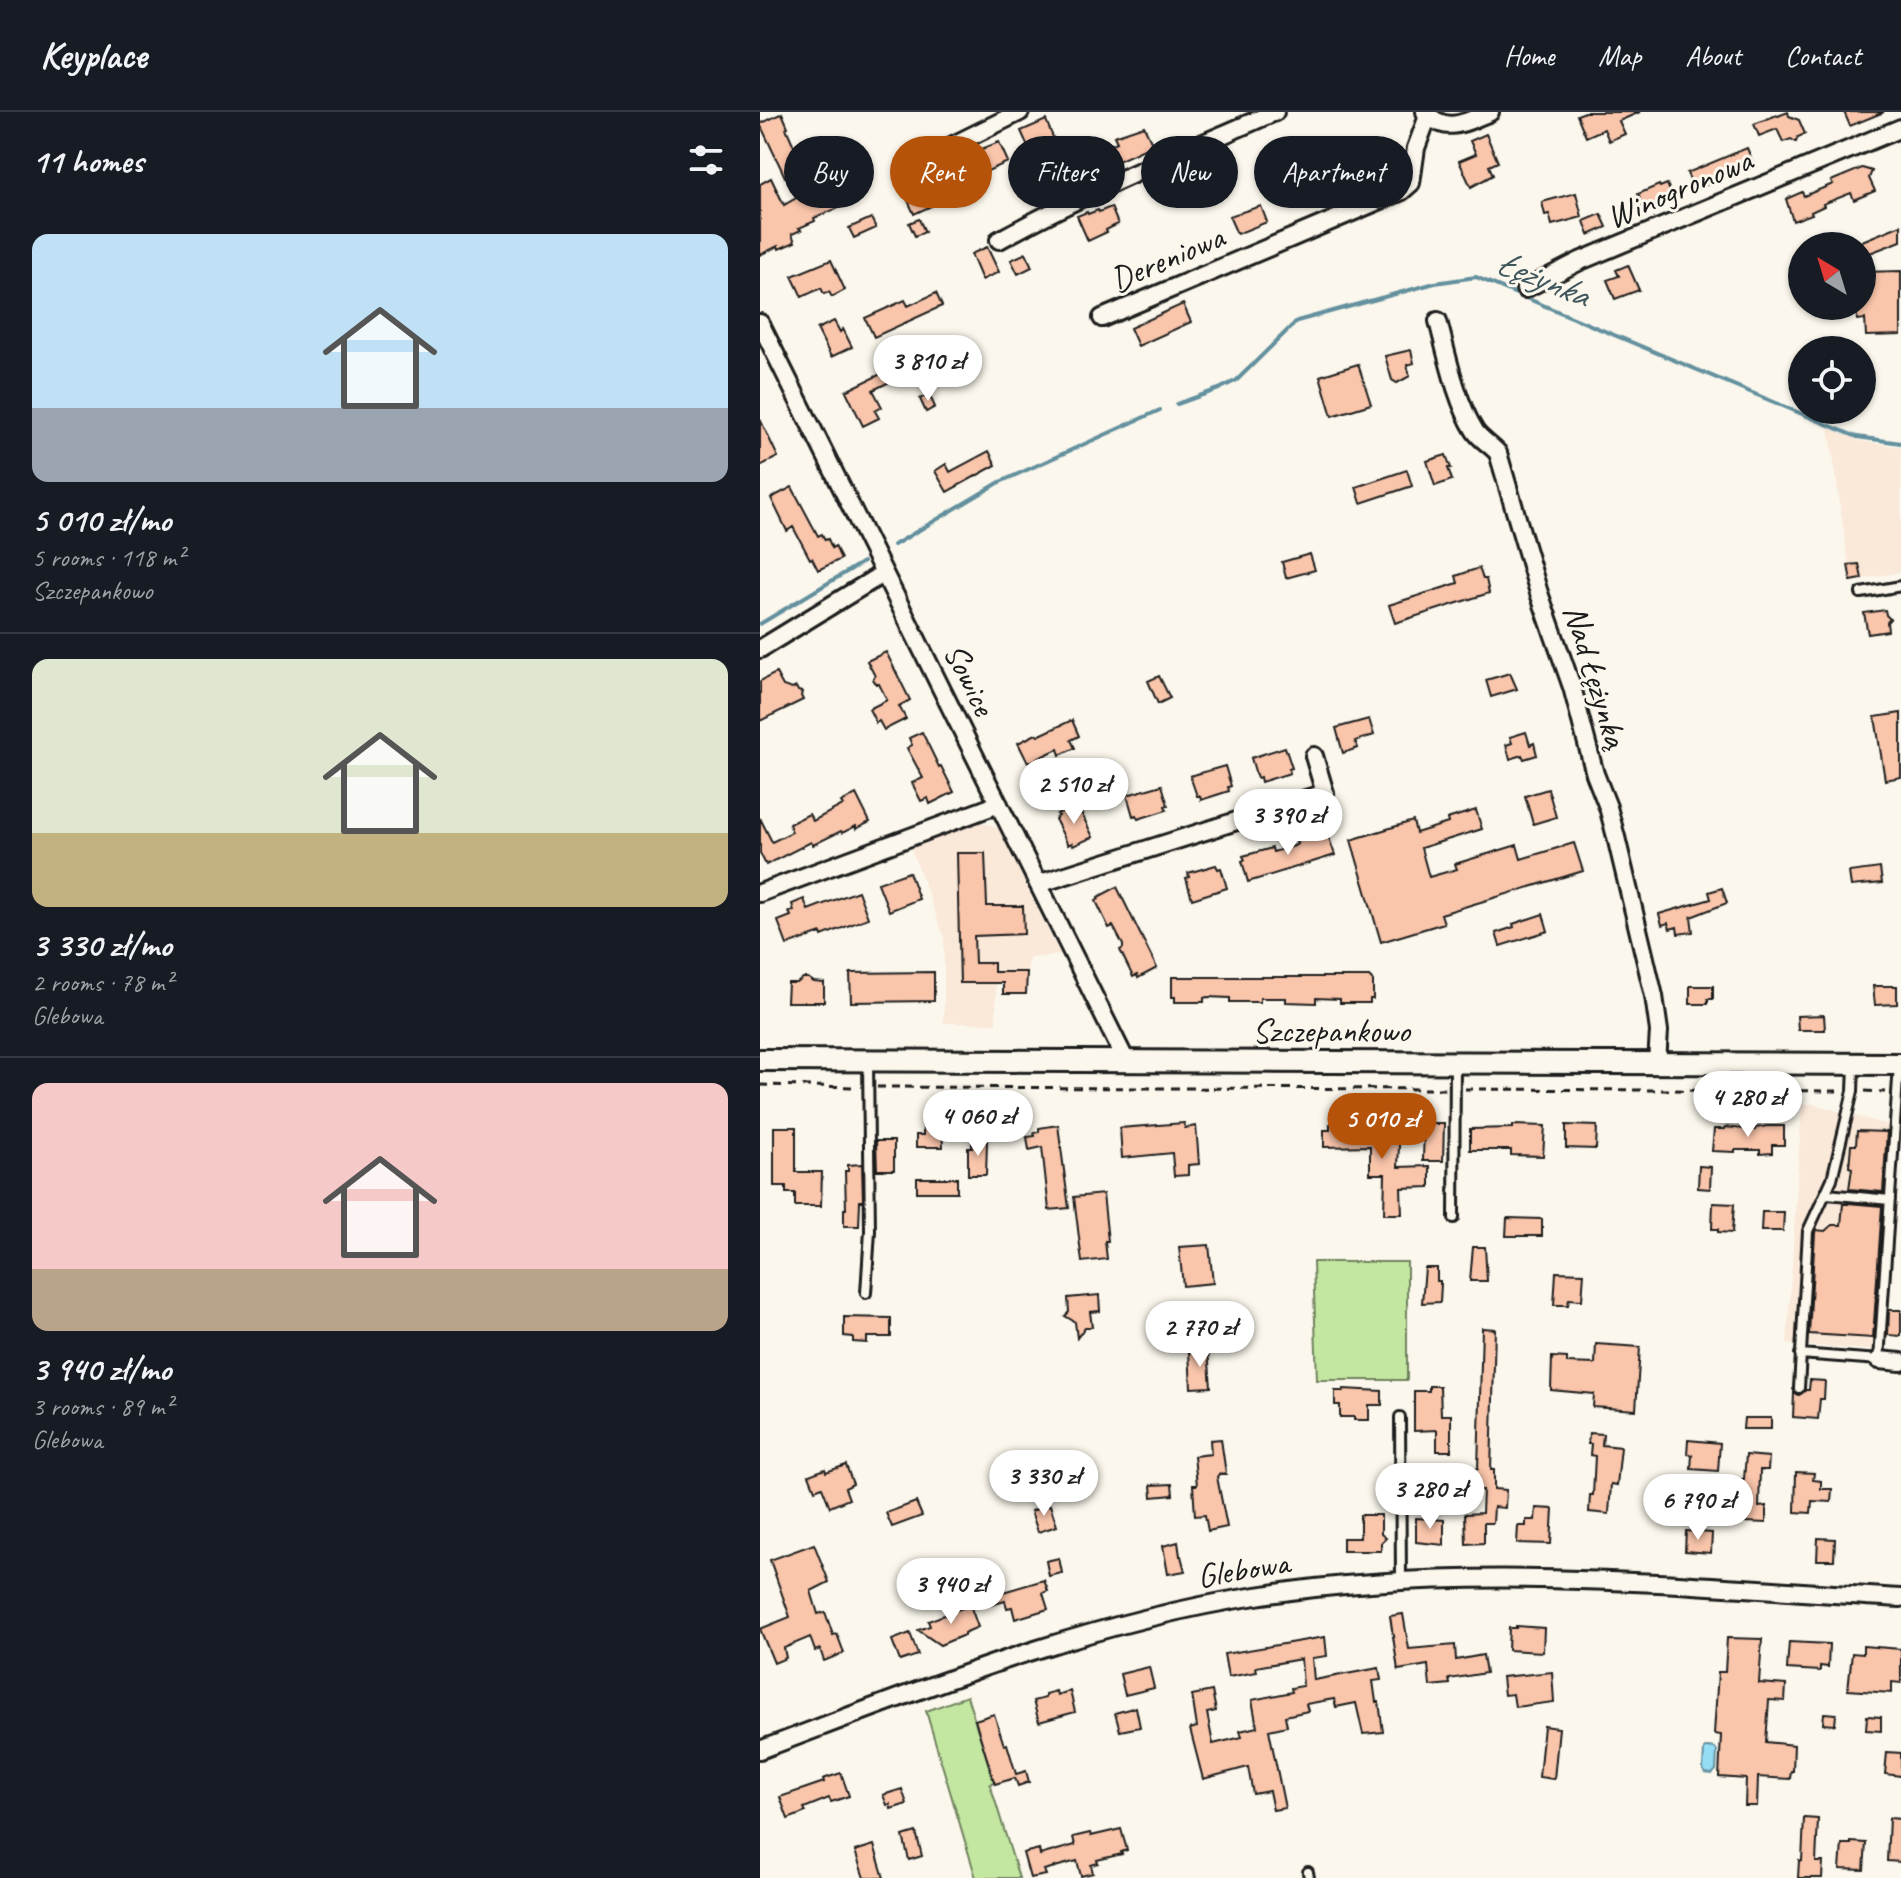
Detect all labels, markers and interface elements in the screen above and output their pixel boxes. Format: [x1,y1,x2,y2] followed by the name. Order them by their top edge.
[40,32,147,79] text: Keyplace
[1504,38,1554,73] text: Home
[1598,38,1641,73] text: Map
[1685,38,1741,73] text: About
[1785,38,1861,73] text: Contact
[784,136,874,208] chip: Buy
[890,136,992,208] chip: Rent
[1008,136,1125,208] chip: Filters
[1141,136,1238,208] chip: New
[1254,136,1413,208] chip: Apartment
[1600,137,1760,238] street label: Winogronowa
[684,138,728,182] icon: filters
[32,139,143,182] text: 11 homes
[1104,214,1232,301] street label: Dereniowa
[1788,232,1876,320] north arrow
[1788,232,1876,424] map controls
[1490,239,1599,318] water label: Łężynka
[308,286,452,430] icon: home
[845,335,1011,403] pin: 3 810 zł
[1788,336,1876,424] button: locate
[891,344,965,377] text: 3 810 zł
[32,498,171,541] text: 5 010 zł/mo
[32,541,184,574] text: 5 rooms · 118 m²
[32,574,152,607] text: Szczepankowo
[1554,599,1639,755] street label: Nad Łężynką
[934,636,1007,724] street label: Sowice
[308,711,452,855] icon: home
[991,758,1157,826] pin: 2 510 zł
[1037,767,1111,800] text: 2 510 zł
[1205,789,1371,857] pin: 3 390 zł
[1251,798,1325,831] text: 3 390 zł
[32,923,172,966] text: 3 330 zł/mo
[32,966,173,999] text: 2 rooms · 78 m²
[32,999,102,1032] text: Glebowa
[1252,1009,1412,1052] street label: Szczepankowo
[1665,1071,1831,1139] pin: 4 280 zł
[1711,1080,1785,1113] text: 4 280 zł
[895,1090,1061,1158] pin: 4 060 zł
[1299,1093,1465,1161] pin: 5 010 zł
[941,1099,1015,1132] text: 4 060 zł
[1345,1102,1419,1135] text: 5 010 zł
[308,1135,452,1279] icon: home
[1117,1301,1283,1369] pin: 2 770 zł
[1163,1310,1237,1343] text: 2 770 zł
[32,1347,171,1390] text: 3 940 zł/mo
[32,1390,173,1423] text: 3 rooms · 89 m²
[32,1423,102,1456] text: Glebowa
[961,1450,1127,1518] pin: 3 330 zł
[1007,1459,1081,1492] text: 3 330 zł
[1347,1463,1513,1531] pin: 3 280 zł
[1393,1472,1467,1505] text: 3 280 zł
[1615,1474,1781,1542] pin: 6 790 zł
[1661,1483,1735,1516] text: 6 790 zł
[1194,1540,1295,1597] street label: Glebowa
[868,1558,1034,1626] pin: 3 940 zł
[914,1567,988,1600] text: 3 940 zł

